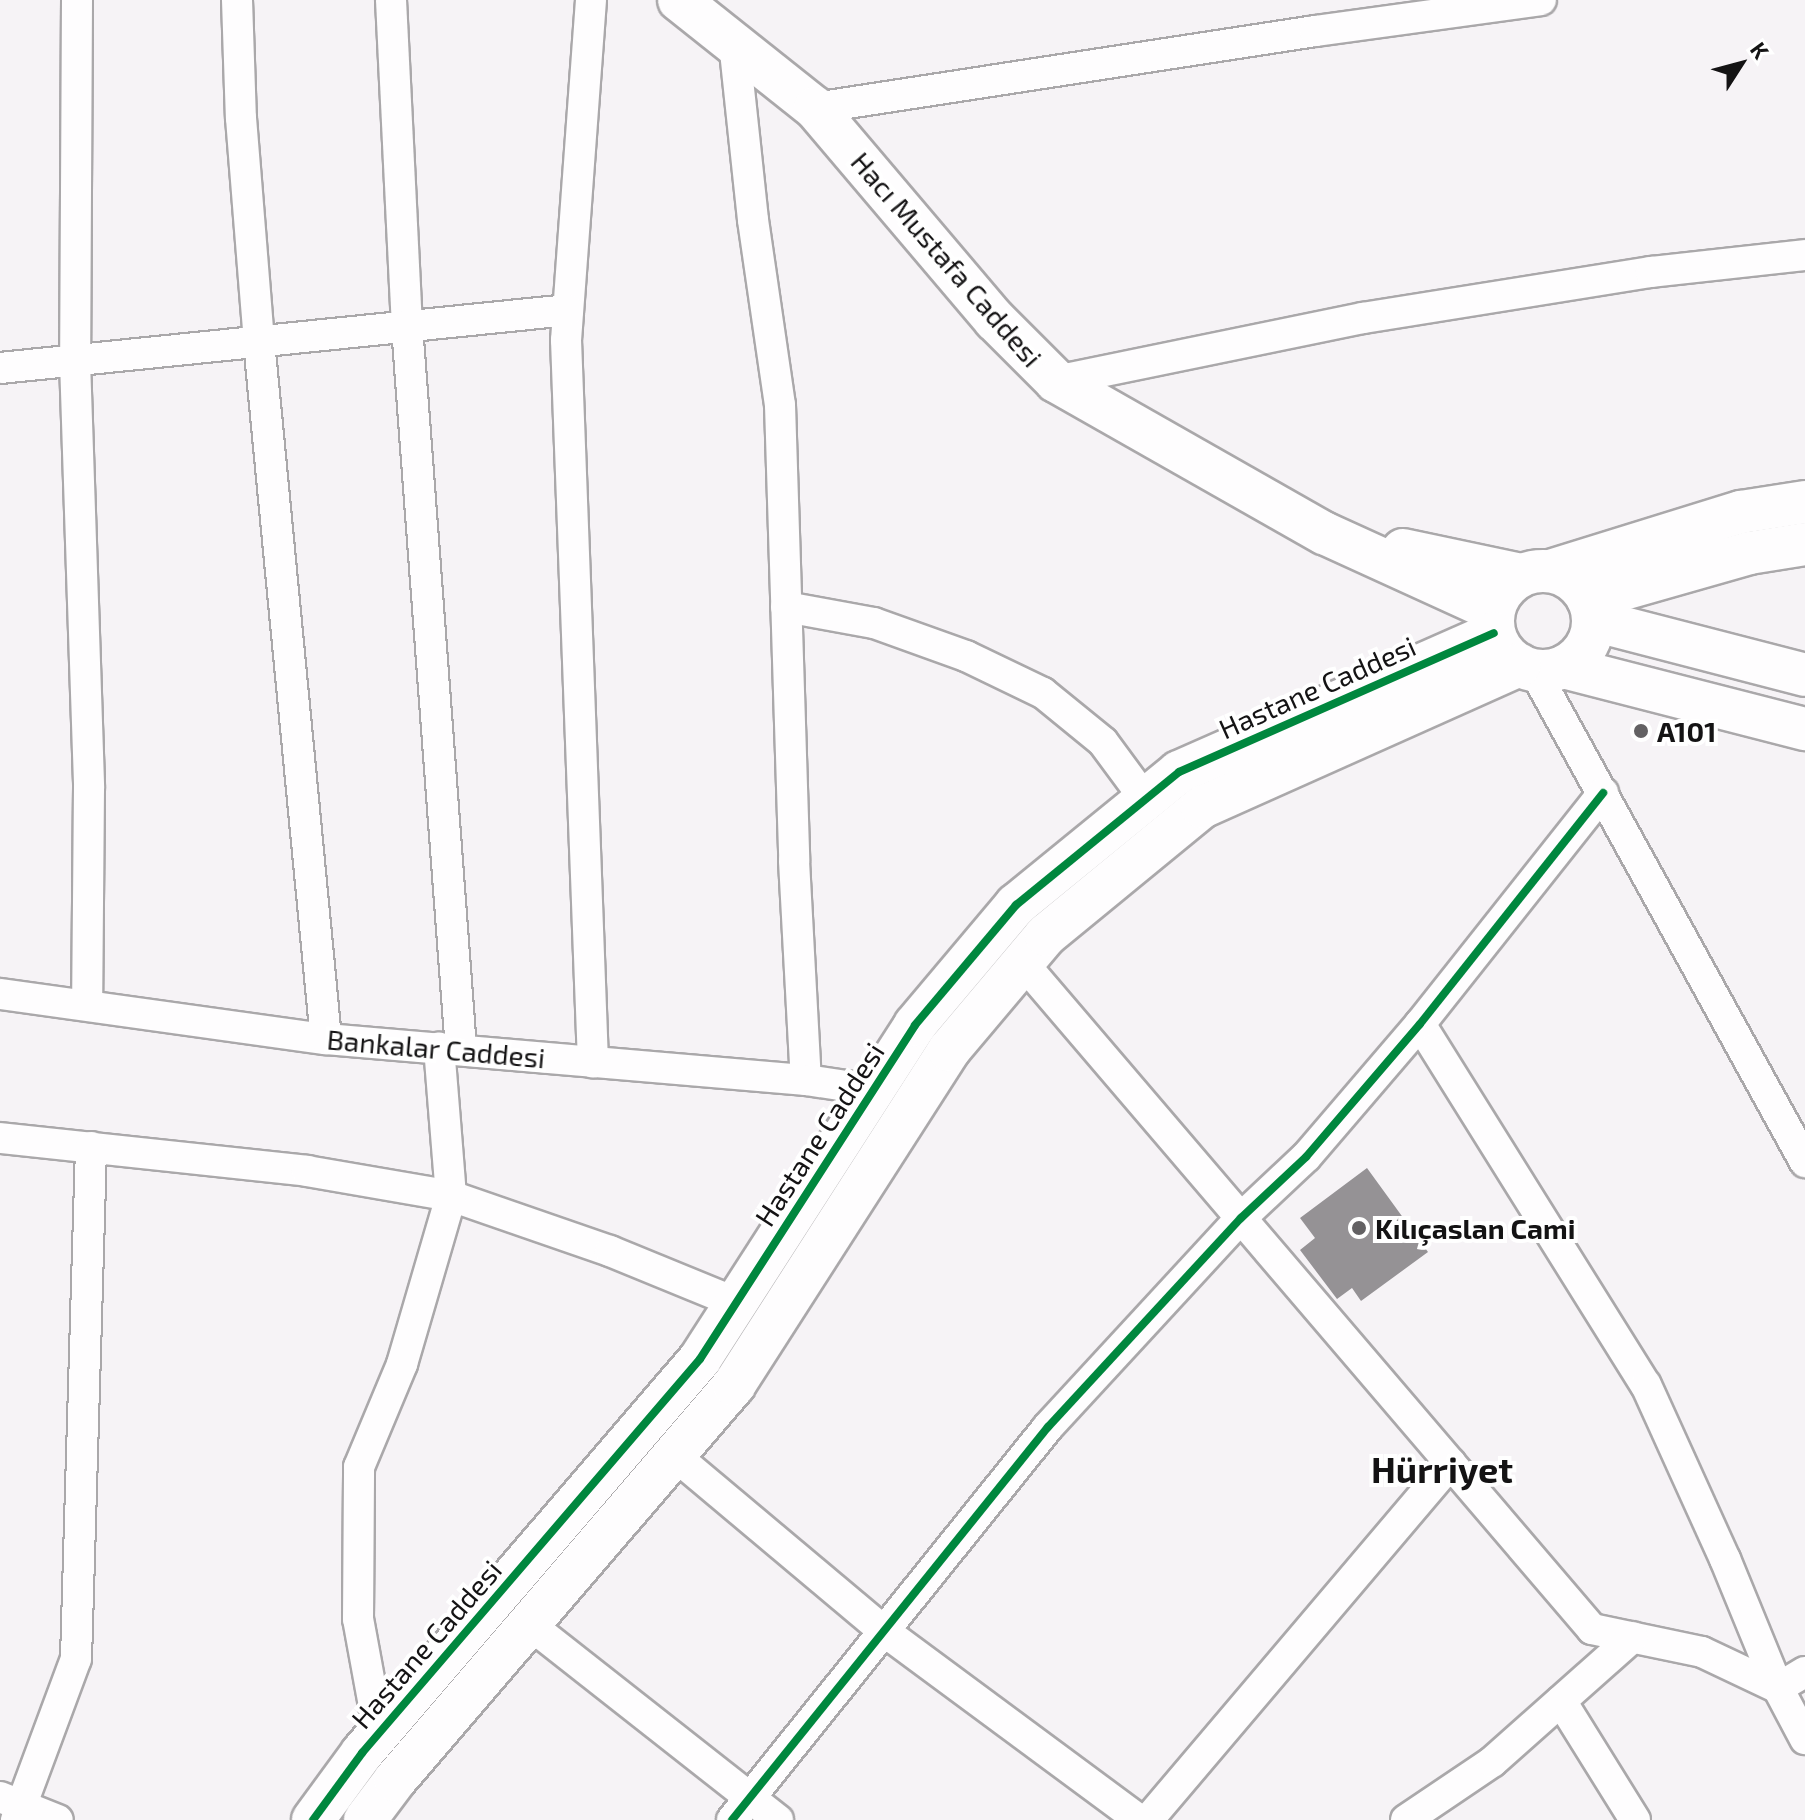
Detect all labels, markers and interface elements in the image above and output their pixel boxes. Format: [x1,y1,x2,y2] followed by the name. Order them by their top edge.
[1701,24,1781,104] north arrow
[1746,37,1775,63] text: K
[845,145,1049,373] street label: Hacı Mustafa Caddesi
[1214,629,1420,745] street label: Hastane Caddesi
[1657,714,1716,748] place label: A101
[1632,722,1650,740] marker: A101
[325,1022,547,1074] street label: Bankalar Caddesi
[747,1036,891,1232] street label: Hastane Caddesi
[1375,1211,1575,1245] place label: Kılıçaslan Cami
[1350,1219,1368,1237] marker: Kılıçaslan Cami
[1371,1447,1513,1491] district label: Hürriyet
[344,1553,508,1735] street label: Hastane Caddesi

